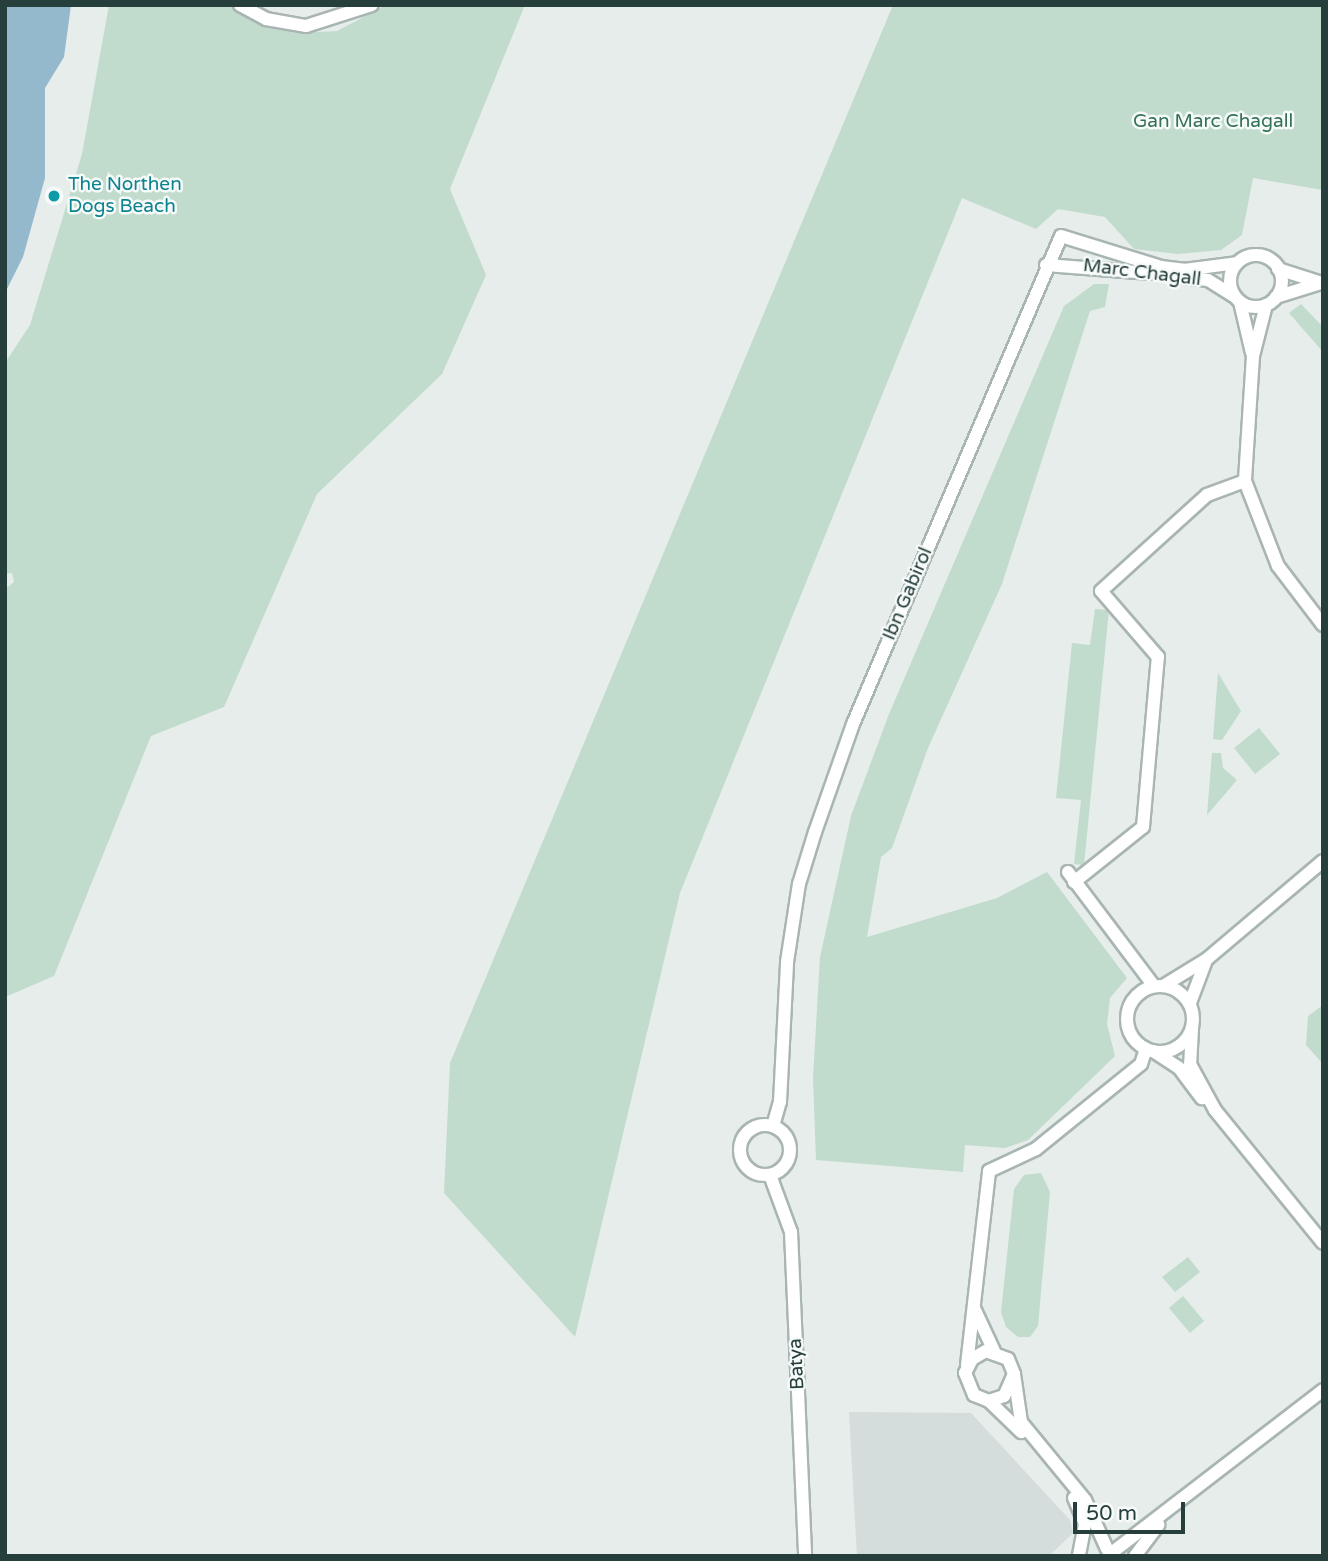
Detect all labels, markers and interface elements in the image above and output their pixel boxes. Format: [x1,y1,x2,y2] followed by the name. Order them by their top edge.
[1133,111,1293,133] park label: Gan Marc Chagall
[68,174,182,218] place label: The Northen Dogs Beach
[46,188,62,204] marker: The Northen Dogs Beach
[1082,254,1202,292] street label: Marc Chagall
[878,544,938,644] street label: Ibn Gabirol
[784,1338,810,1390] street label: Batya
[1076,1488,1188,1532] scale bar
[1086,1501,1137,1526] text: 50 m

